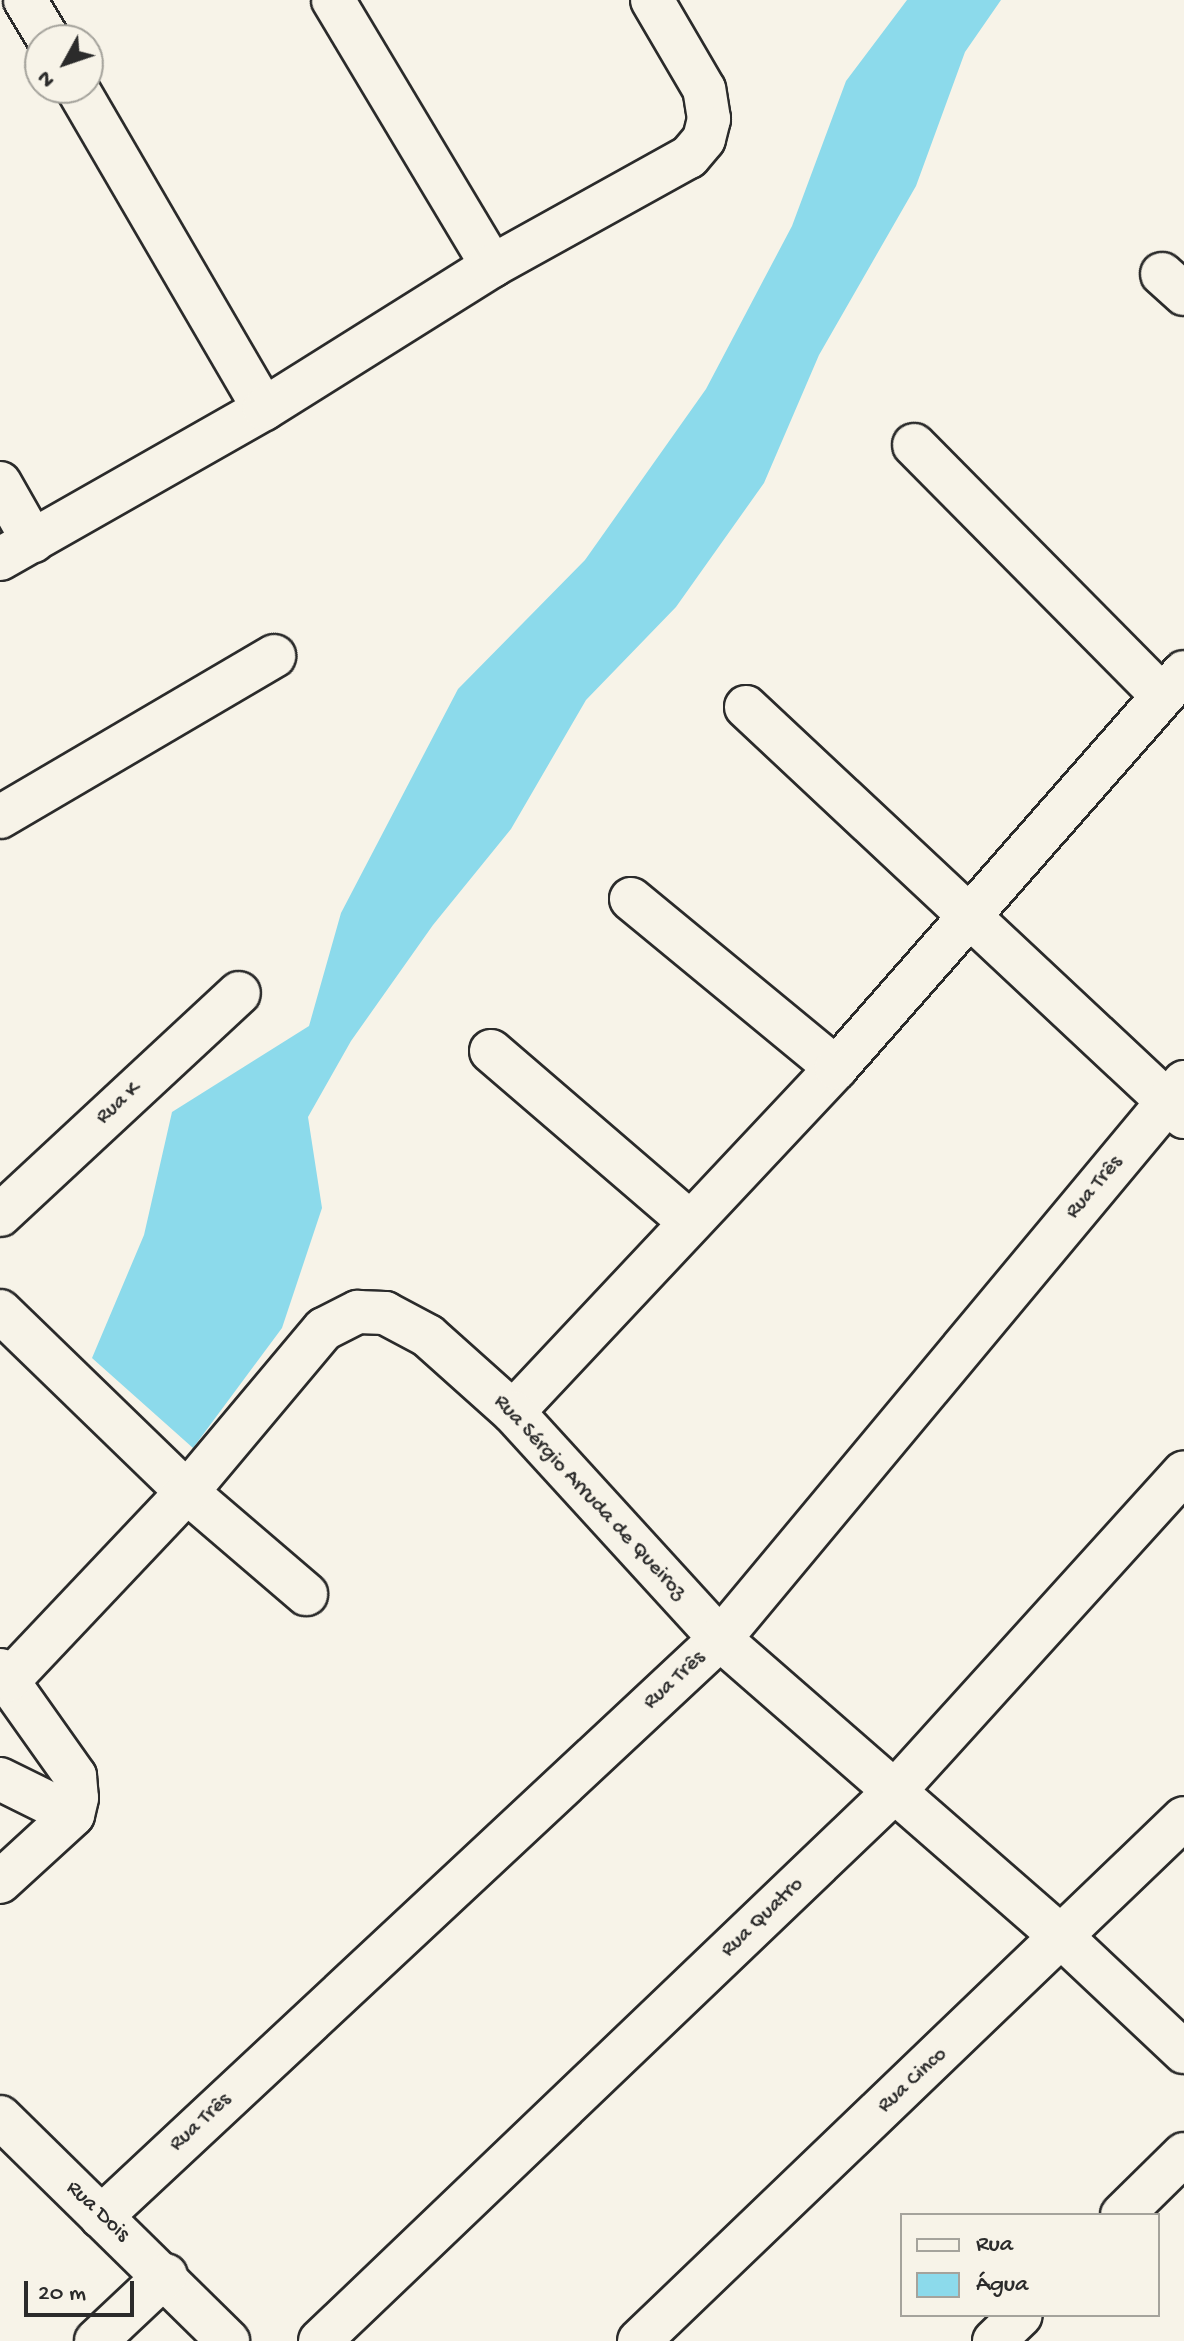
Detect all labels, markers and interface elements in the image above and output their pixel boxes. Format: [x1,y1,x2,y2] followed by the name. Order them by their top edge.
[24,24,104,104] north arrow
[33,64,62,92] text: N
[91,1077,147,1131] street label: Rua K
[1061,1151,1129,1225] street label: Rua Três
[487,1390,691,1606] street label: Rua Sérgio Arruda de Queiroz
[639,1646,711,1716] street label: Rua Três
[716,1872,810,1964] street label: Rua Quatro
[873,2042,953,2120] street label: Rua Cinco
[165,2088,237,2158] street label: Rua Três
[60,2176,134,2248] street label: Rua Dois
[900,2213,1160,2317] legend
[976,2231,1013,2260] text: Rua
[28,2265,138,2315] scale bar
[976,2271,1028,2300] text: Água
[38,2280,86,2309] text: 20 m

